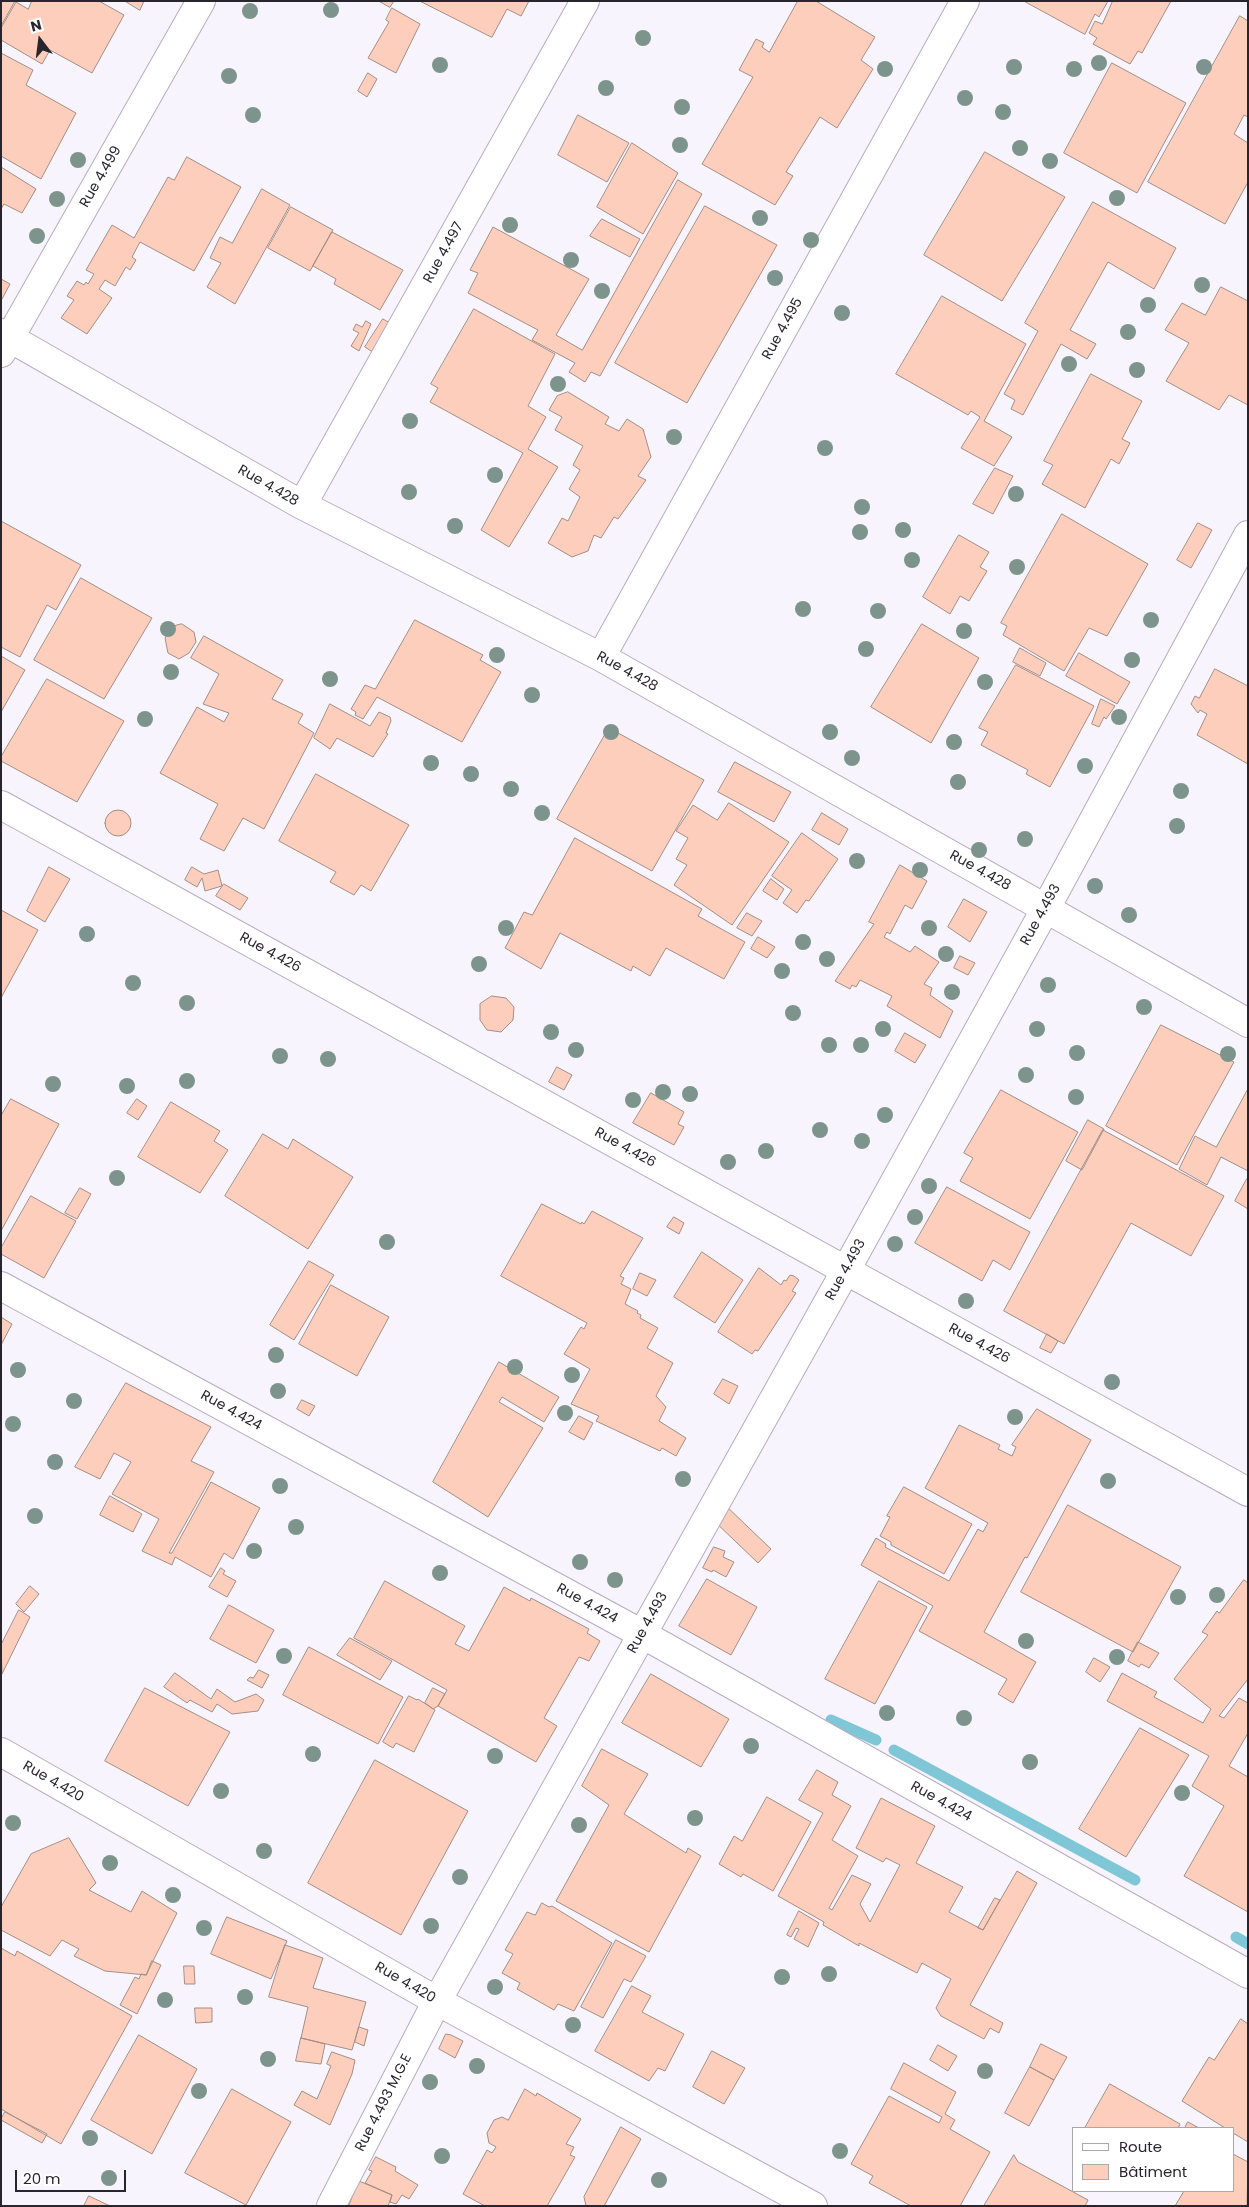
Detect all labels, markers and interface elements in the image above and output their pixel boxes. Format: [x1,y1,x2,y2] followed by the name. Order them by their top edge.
[28,14,44,37] text: N
[15,15,65,65] north arrow
[77,143,125,211] street label: Rue 4.499
[420,220,468,286] street label: Rue 4.497
[759,295,807,363] street label: Rue 4.495
[235,462,301,510] street label: Rue 4.428
[593,648,661,696] street label: Rue 4.428
[946,847,1014,895] street label: Rue 4.428
[1017,881,1065,949] street label: Rue 4.493
[236,929,304,977] street label: Rue 4.426
[591,1124,659,1172] street label: Rue 4.426
[822,1236,870,1304] street label: Rue 4.493
[945,1320,1013,1368] street label: Rue 4.426
[197,1387,265,1435] street label: Rue 4.424
[553,1580,621,1628] street label: Rue 4.424
[624,1589,672,1657] street label: Rue 4.493
[20,1758,86,1806] street label: Rue 4.420
[907,1778,975,1826] street label: Rue 4.424
[372,1959,438,2007] street label: Rue 4.420
[352,2051,416,2155] street label: Rue 4.493 M.G.E
[1072,2127,1234,2192] legend
[1119,2136,1162,2157] text: Route
[18,2160,129,2192] scale bar
[1119,2161,1187,2182] text: Bâtiment
[23,2168,61,2189] text: 20 m

